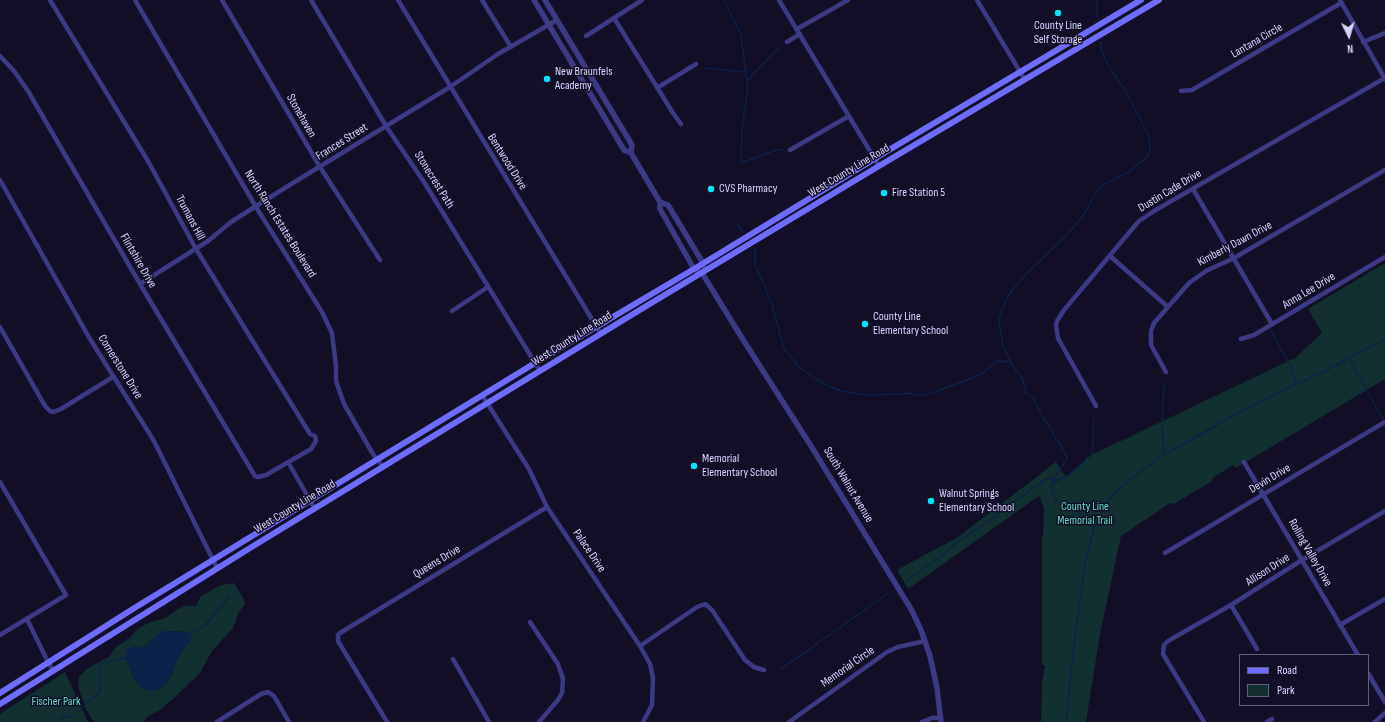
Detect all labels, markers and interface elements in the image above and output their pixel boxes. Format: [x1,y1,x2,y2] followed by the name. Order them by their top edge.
[1053,8,1063,18] marker: County Line Self Storage
[1329,16,1369,56] north arrow
[1034,19,1082,47] place label: County Line Self Storage
[1229,20,1285,62] street label: Lantana Circle
[1347,42,1354,55] text: N
[555,65,612,93] place label: New Braunfels Academy
[542,74,552,84] marker: New Braunfels Academy
[283,92,319,140] street label: Stonehaven
[313,120,371,164] street label: Frances Street
[484,131,530,193] street label: Bentwood Drive
[806,141,892,201] street label: West County Line Road
[411,149,457,211] street label: Stonecrest Path
[1136,167,1204,215] street label: Dustin Cade Drive
[241,168,319,280] street label: North Ranch Estates Boulevard
[719,182,777,196] place label: CVS Pharmacy
[706,184,716,194] marker: CVS Pharmacy
[892,186,945,200] place label: Fire Station 5
[879,188,889,198] marker: Fire Station 5
[172,193,208,243] street label: Trumans Hill
[1195,218,1275,270] street label: Kimberly Dawn Drive
[117,231,159,291] street label: Flintshire Drive
[1280,270,1338,312] street label: Anna Lee Drive
[529,309,615,369] street label: West County Line Road
[873,310,948,338] place label: County Line Elementary School
[860,319,870,329] marker: County Line Elementary School
[95,332,145,402] street label: Cornerstone Drive
[820,445,876,525] street label: South Walnut Avenue
[702,452,777,480] place label: Memorial Elementary School
[689,461,699,471] marker: Memorial Elementary School
[1247,461,1293,497] street label: Devin Drive
[252,477,338,537] street label: West County Line Road
[939,487,1014,515] place label: Walnut Springs Elementary School
[926,496,936,506] marker: Walnut Springs Elementary School
[1057,500,1113,528] park label: County Line Memorial Trail
[1285,517,1335,589] street label: Rolling Valley Drive
[569,527,609,575] street label: Palace Drive
[411,542,463,582] street label: Queens Drive
[1243,550,1293,590] street label: Allison Drive
[818,643,878,691] street label: Memorial Circle
[1239,654,1369,706] legend
[1277,663,1297,678] text: Road
[1277,683,1295,698] text: Park
[32,695,80,709] park label: Fischer Park

